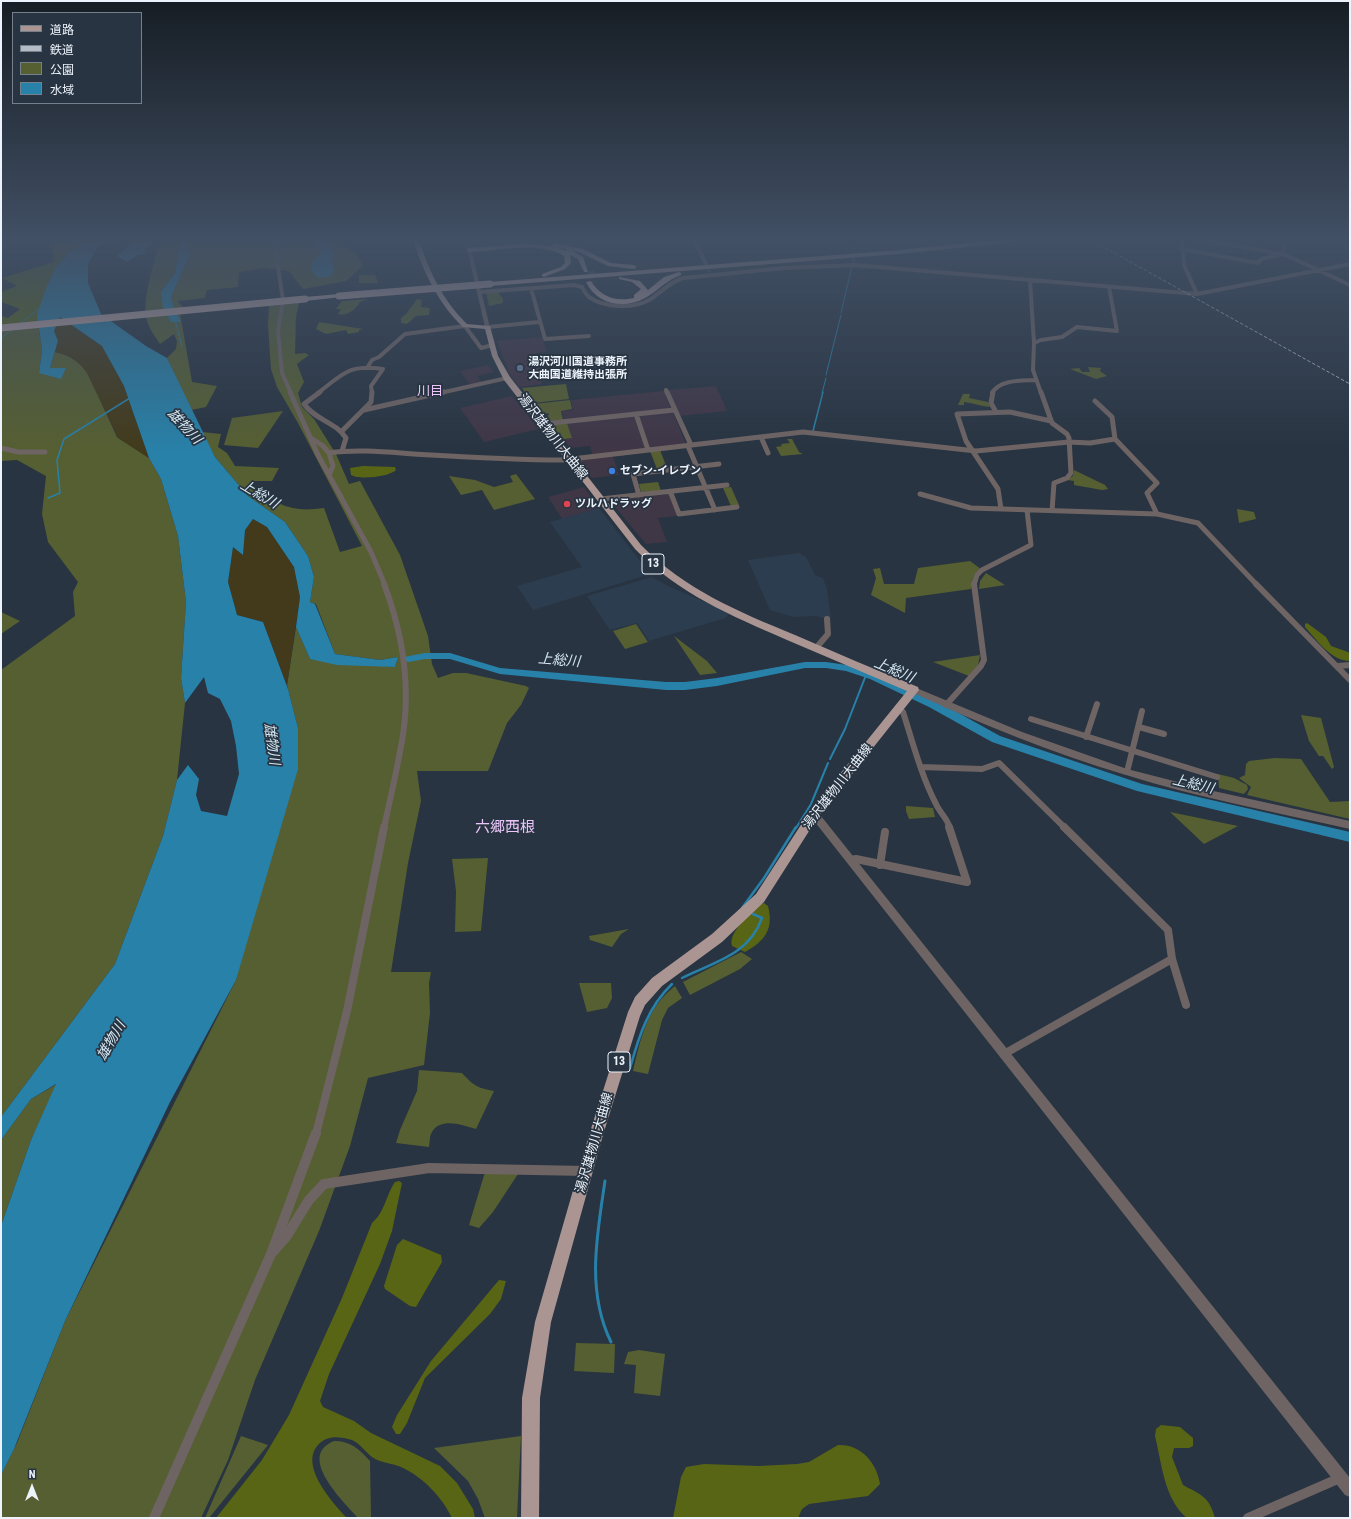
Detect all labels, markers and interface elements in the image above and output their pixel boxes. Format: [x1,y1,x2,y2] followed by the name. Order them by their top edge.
[12,12,142,104] legend
[50,23,74,37] text: 道路
[50,43,74,57] text: 鉄道
[50,63,74,77] text: 公園
[50,83,74,97] text: 水域
[528,355,627,381] place label: 湯沢河川国道事務所 大曲国道維持出張所
[515,363,525,373] marker: 湯沢河川国道事務所 大曲国道維持出張所
[417,384,443,400] district label: 川目
[514,391,590,483] street label: 湯沢雄物川大曲線
[164,406,204,448] water label: 雄物川
[620,464,701,478] place label: セブン-イレブン
[607,466,617,476] marker: セブン-イレブン
[237,477,281,513] water label: 上総川
[575,497,652,511] place label: ツルハドラッグ
[562,499,572,509] marker: ツルハドラッグ
[642,554,664,574] road number: 13
[537,651,581,671] water label: 上総川
[871,655,917,687] water label: 上総川
[260,722,282,766] water label: 雄物川
[800,741,876,833] street label: 湯沢雄物川大曲線
[1171,772,1215,798] water label: 上総川
[475,819,535,837] district label: 六郷西根
[94,1019,130,1063] water label: 雄物川
[608,1052,630,1072] road number: 13
[573,1091,617,1195] street label: 湯沢雄物川大曲線
[12,1467,52,1507] north arrow
[29,1468,35,1481] text: N

